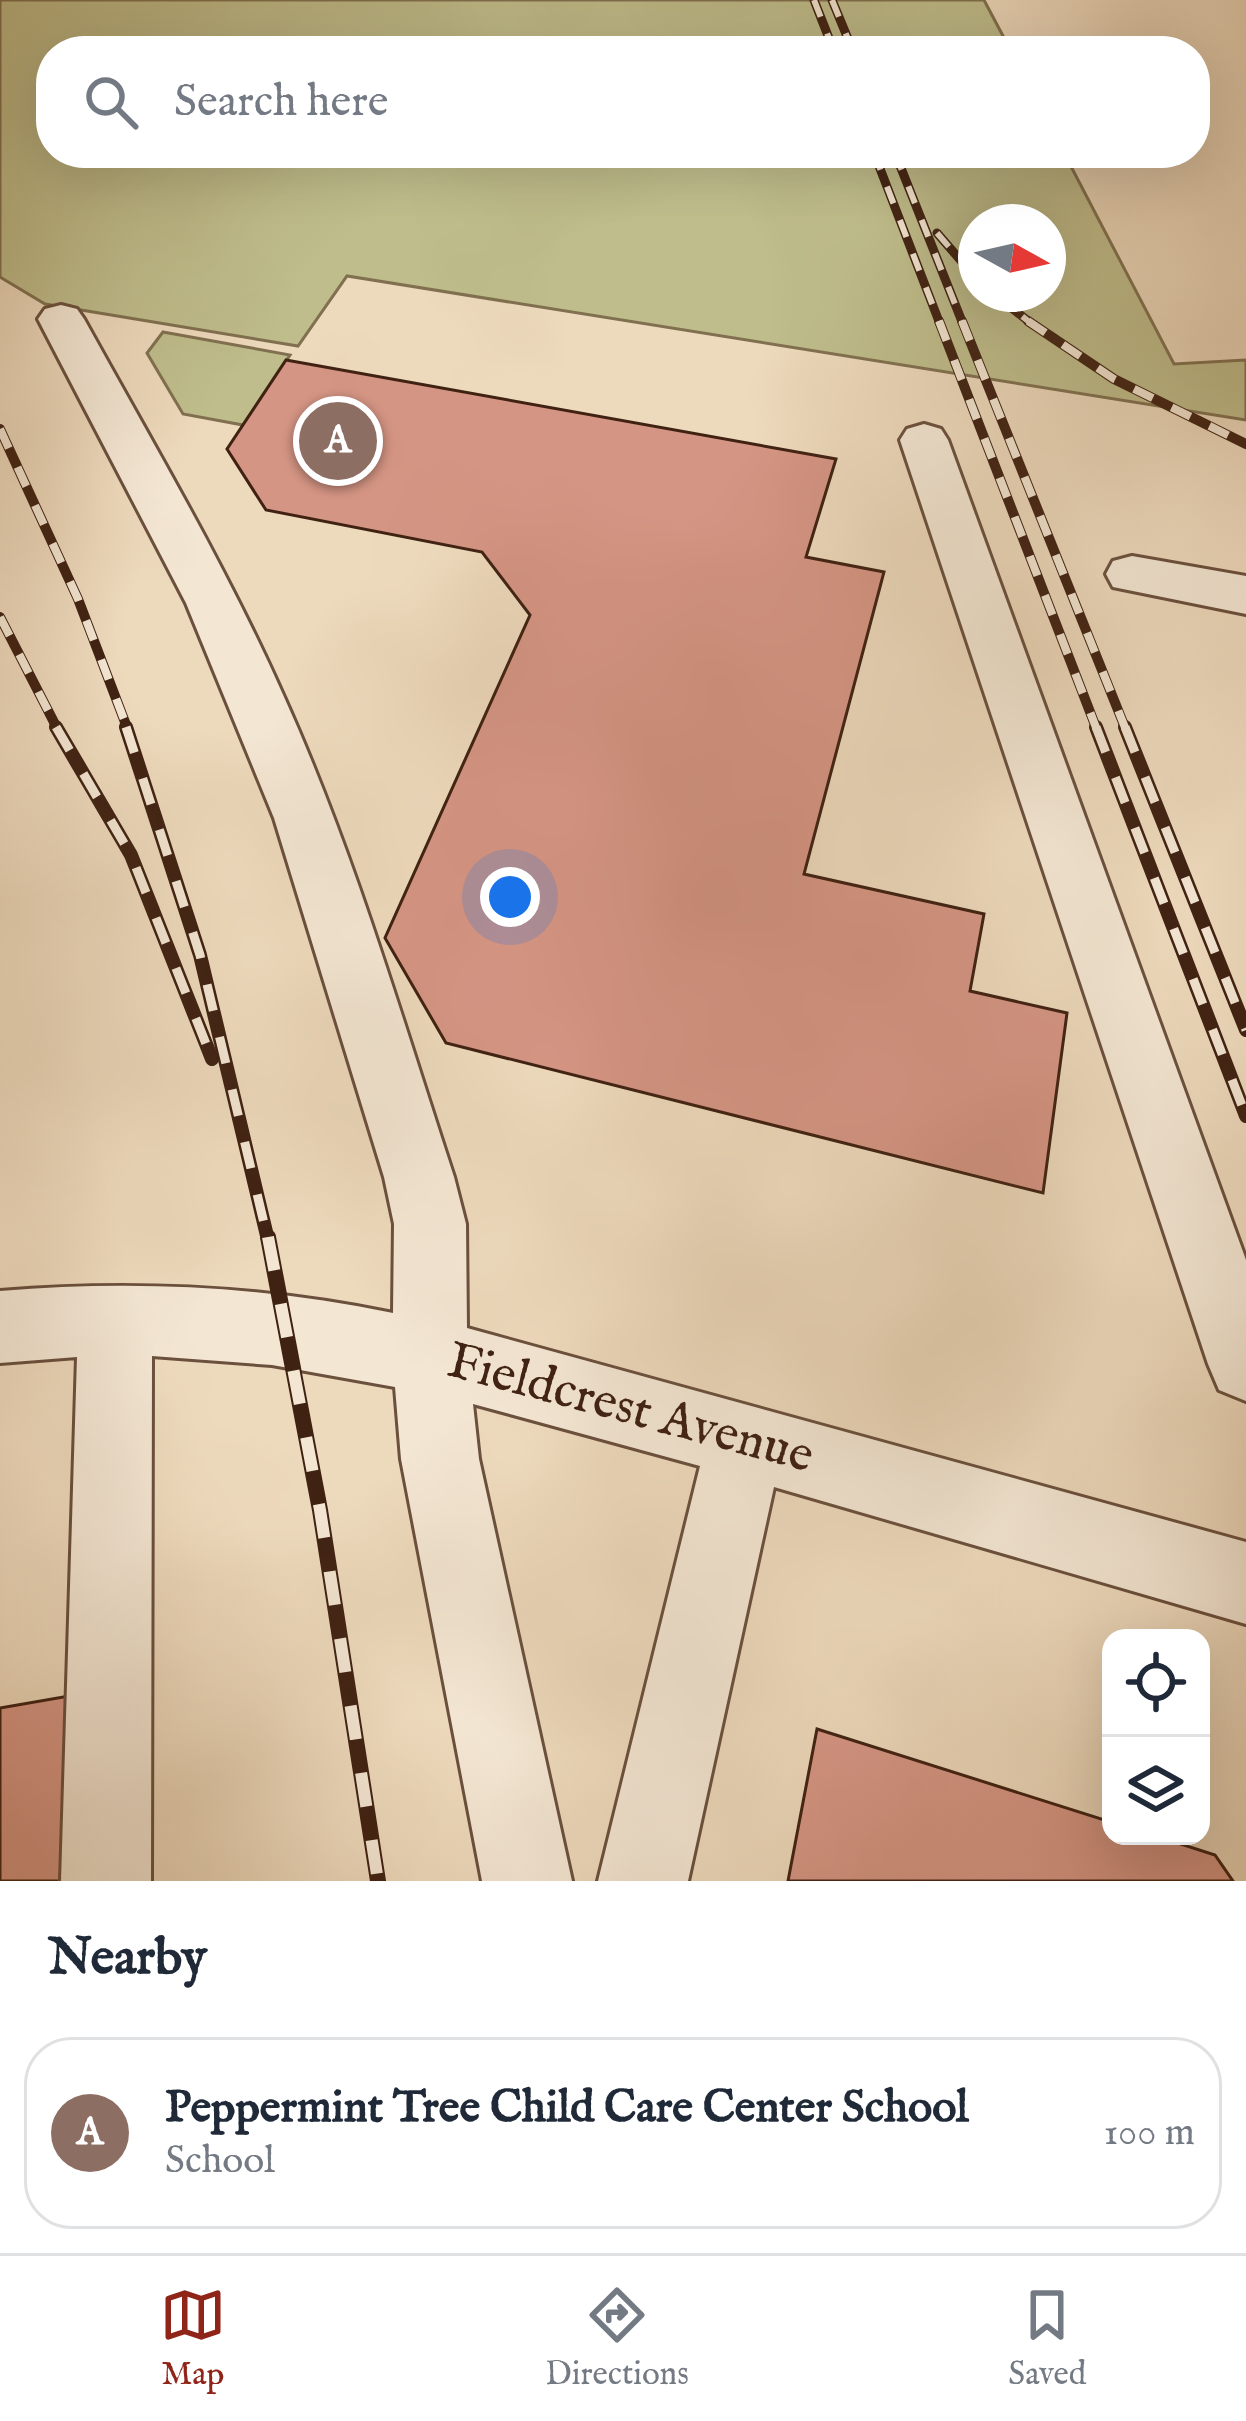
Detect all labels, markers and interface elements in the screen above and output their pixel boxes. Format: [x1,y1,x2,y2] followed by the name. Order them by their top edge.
[36,36,1210,168] search box
[78,69,144,135] icon: search
[174,74,388,131] text: Search here
[958,204,1066,312] north arrow
[299,396,377,486] pin: A
[480,867,540,927] your location
[440,1330,820,1490] street label: Fieldcrest Avenue
[1102,1629,1210,1845] map controls
[1102,1629,1210,1737] button: locate
[1102,1737,1210,1845] button: layers
[48,1927,207,1992] text: Nearby
[165,2080,969,2137] text: Peppermint Tree Child Care Center School
[77,2109,103,2158] text: A
[1104,2109,1195,2158] text: 100 m
[165,2137,275,2186] text: School
[160,2282,226,2396] tab: Map
[545,2282,689,2396] tab: Directions
[1008,2282,1086,2396] tab: Saved

